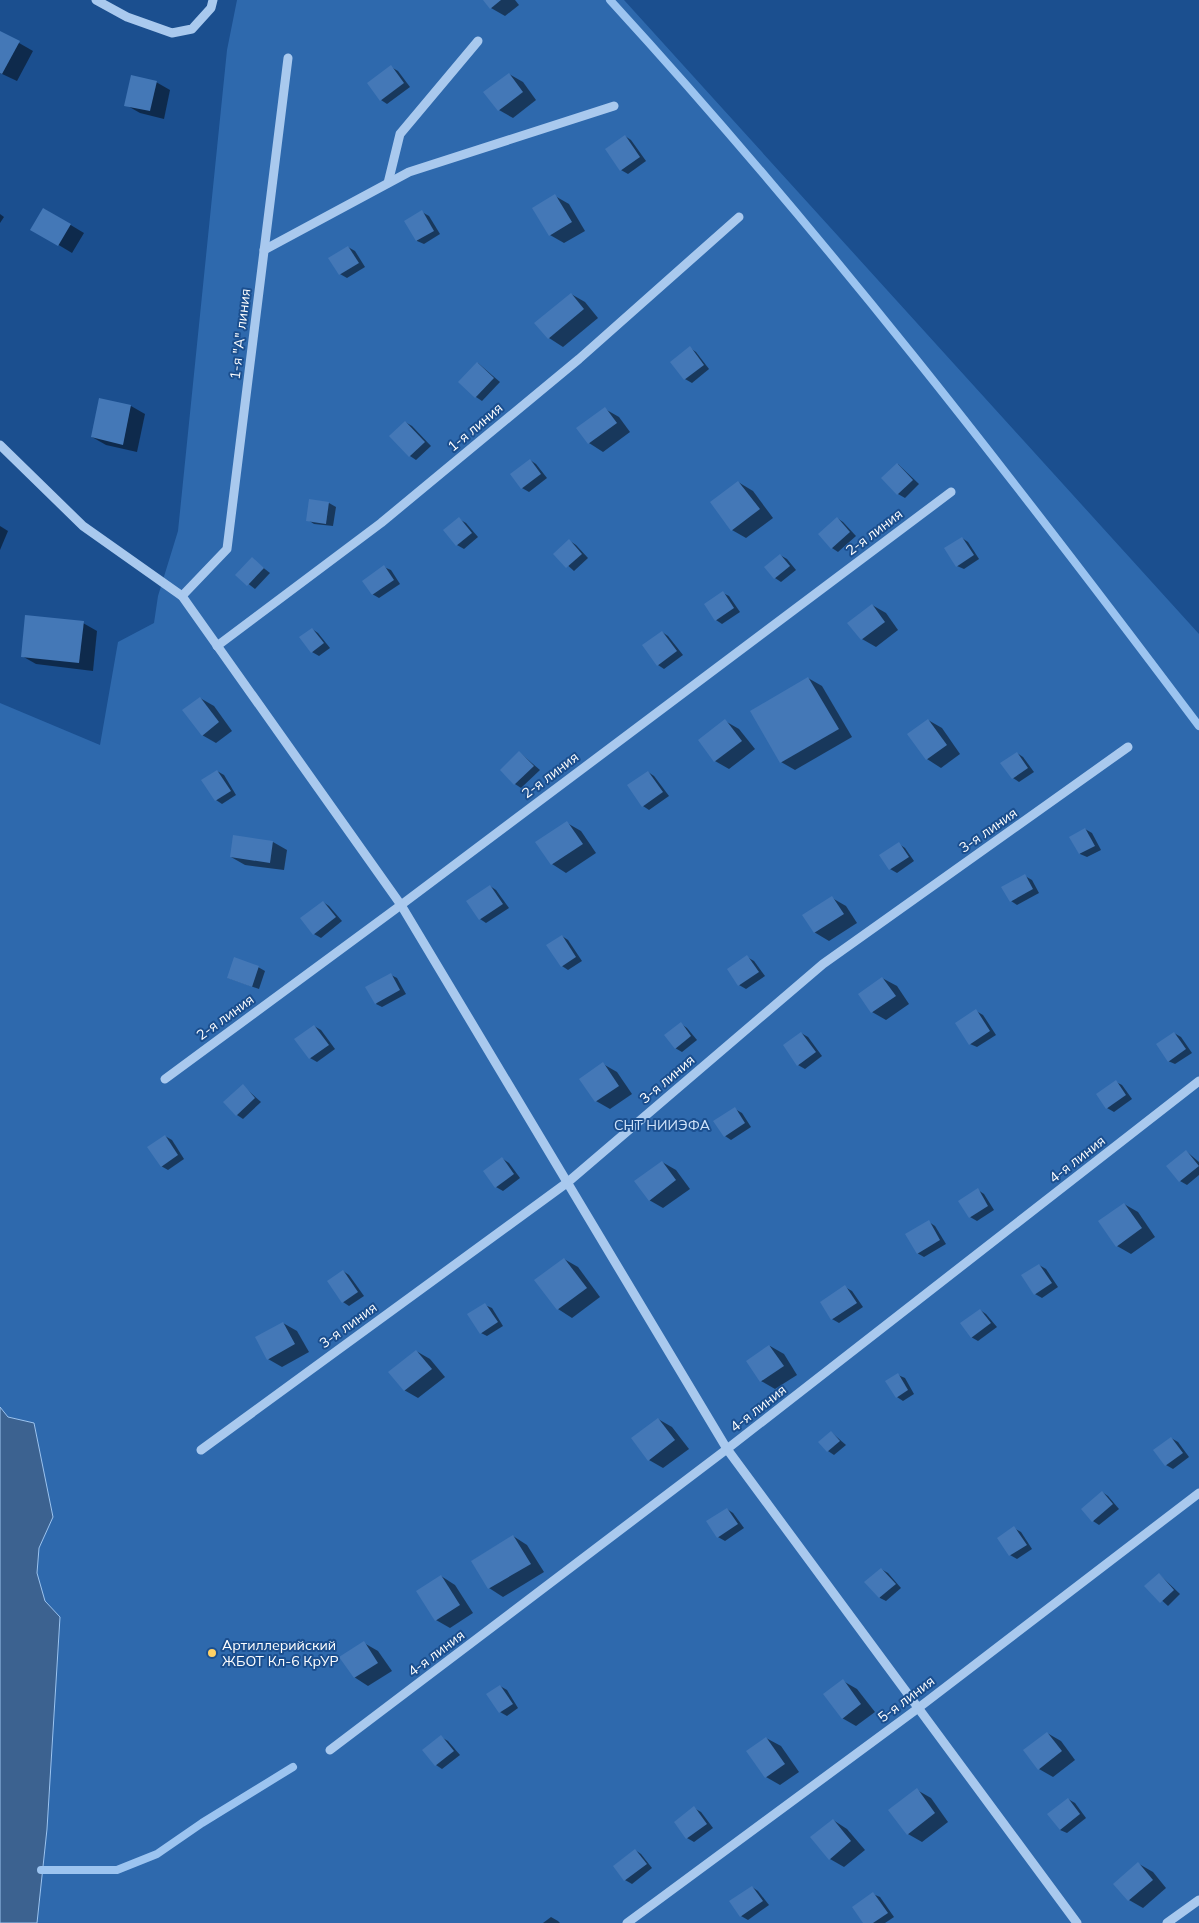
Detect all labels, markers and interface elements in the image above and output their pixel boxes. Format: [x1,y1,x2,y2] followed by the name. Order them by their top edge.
[225,287,255,381] street label: 1-я "А" линия
[444,399,506,455] street label: 1-я линия
[842,505,906,559] street label: 2-я линия
[518,748,582,802] street label: 2-я линия
[956,804,1020,856] street label: 3-я линия
[193,990,257,1044] street label: 2-я линия
[636,1051,698,1107] street label: 3-я линия
[614,1116,711,1134] park label: СНТ НИИЭФА
[1045,1131,1109,1187] street label: 4-я линия
[316,1298,380,1352] street label: 3-я линия
[726,1380,790,1436] street label: 4-я линия
[404,1626,468,1680] street label: 4-я линия
[222,1636,339,1670] place label: Артиллерийский ЖБОТ Кл-6 КрУР
[206,1647,218,1659] marker: Артиллерийский ЖБОТ Кл-6 КрУР
[874,1672,938,1726] street label: 5-я линия

